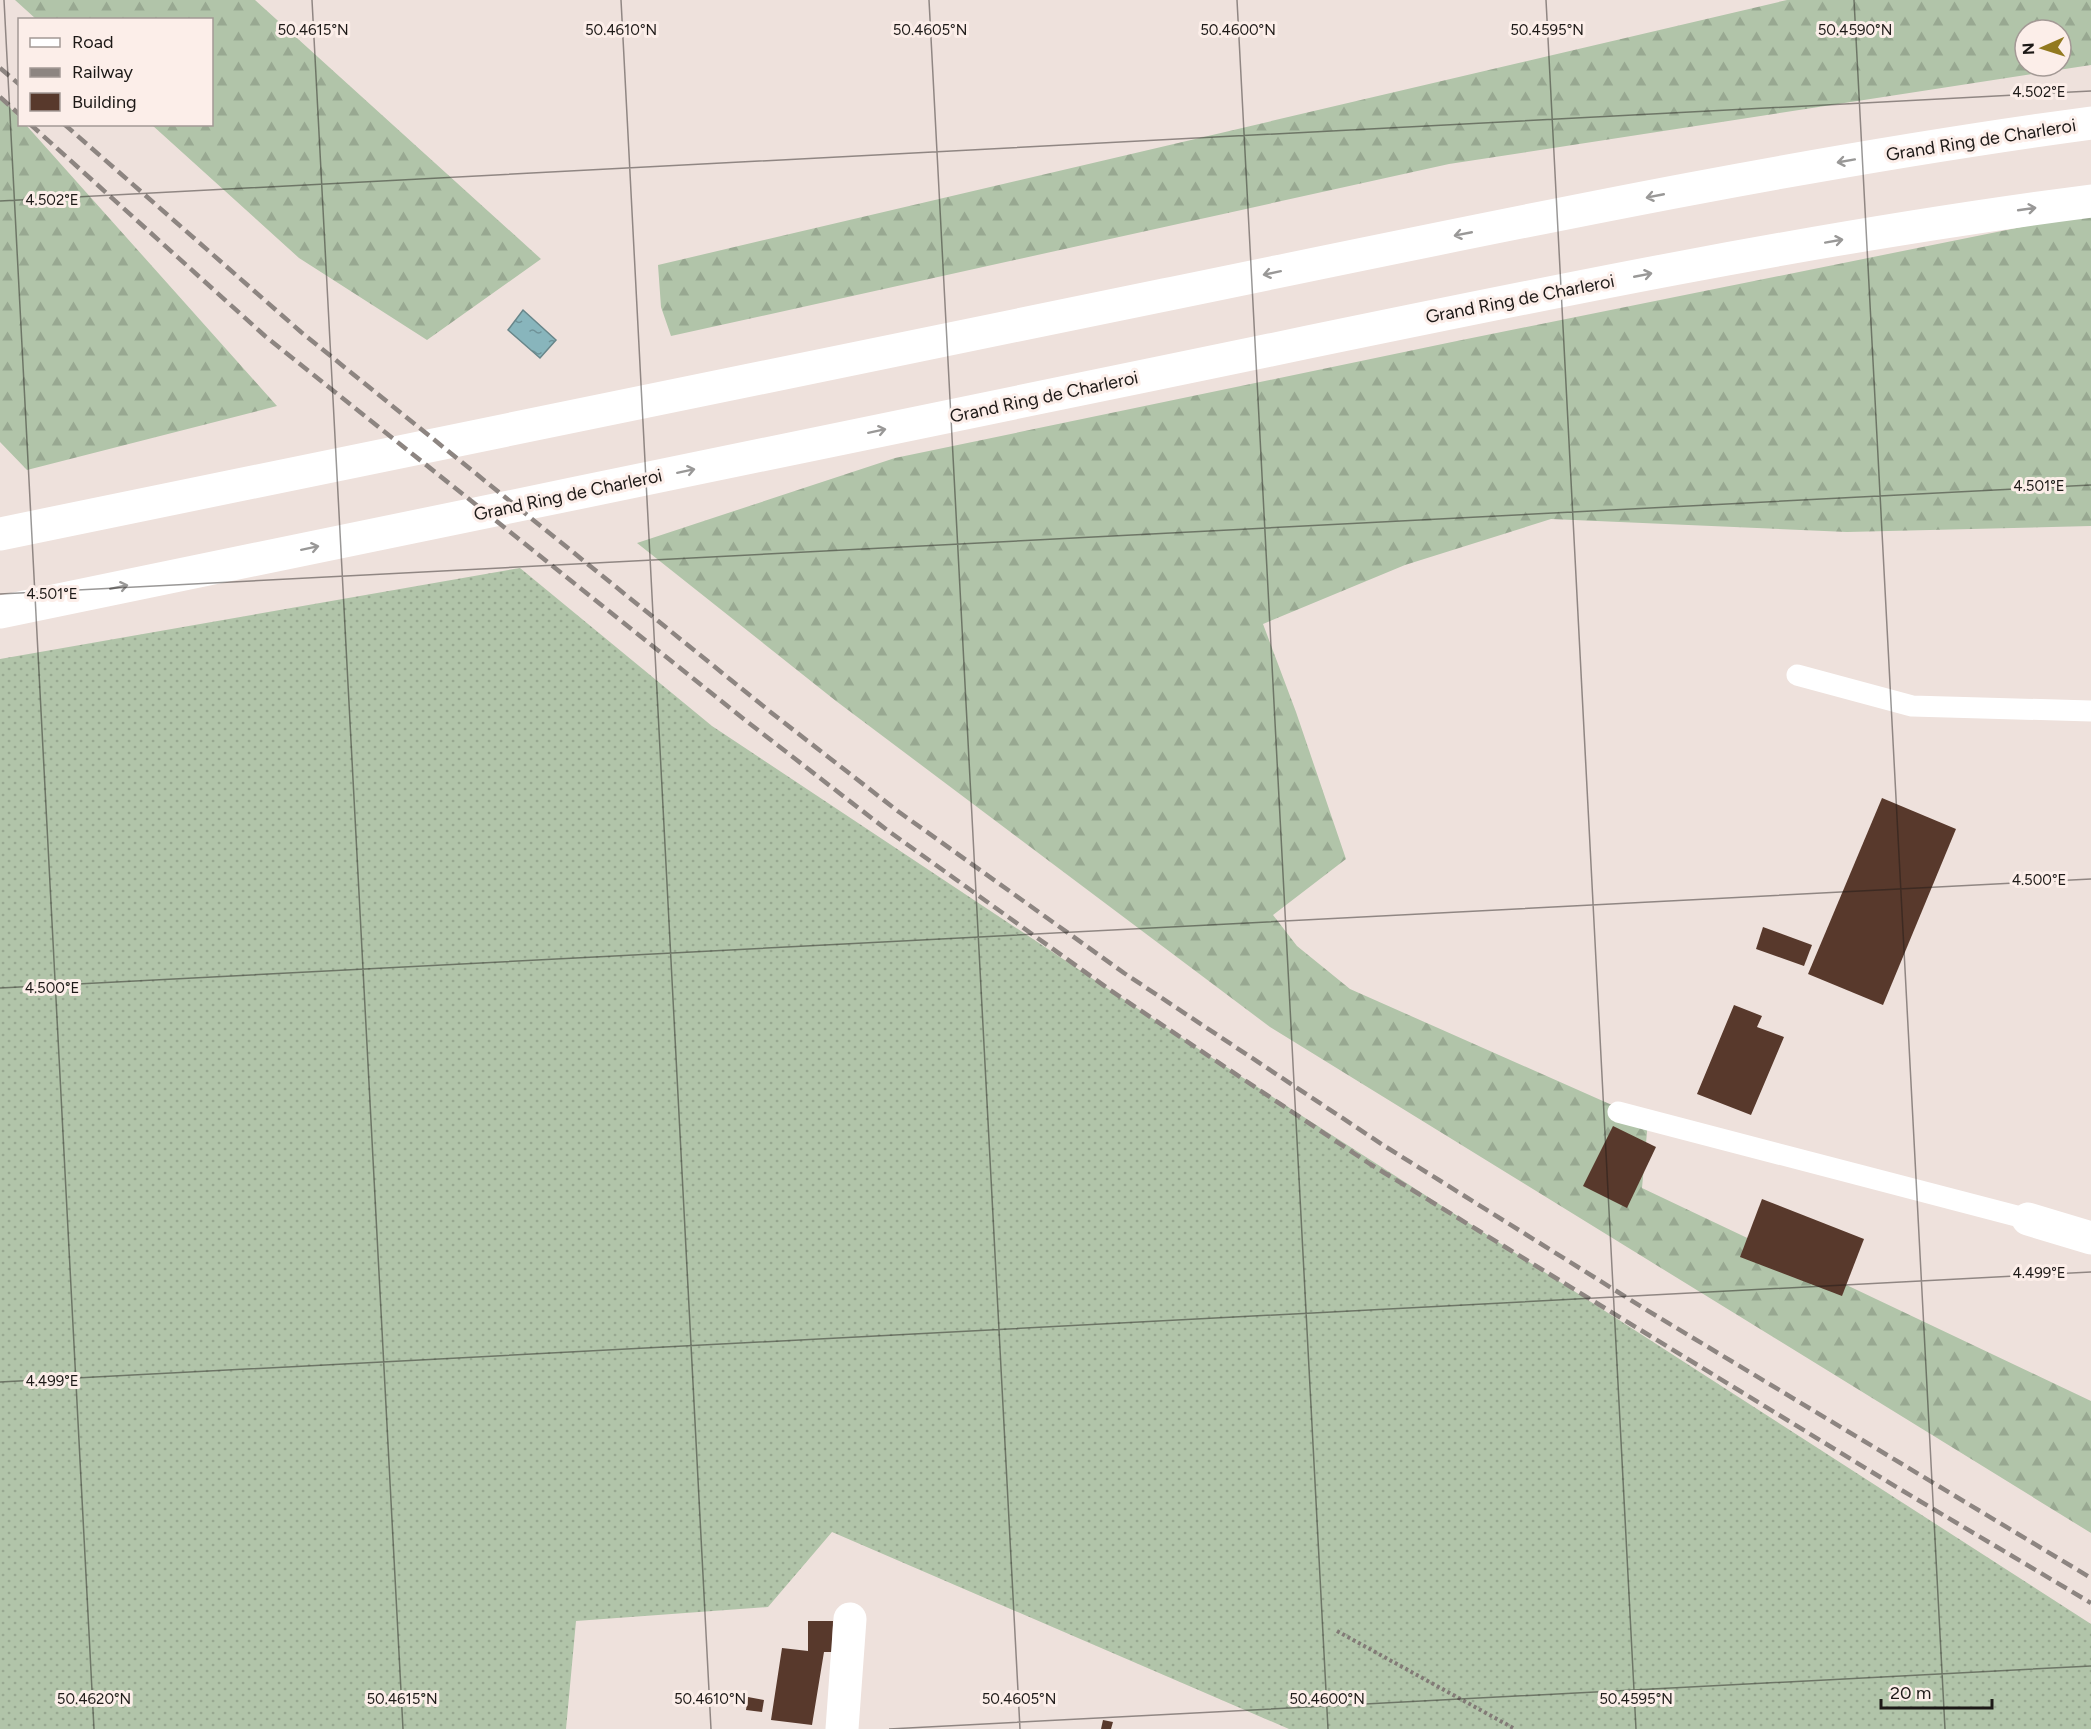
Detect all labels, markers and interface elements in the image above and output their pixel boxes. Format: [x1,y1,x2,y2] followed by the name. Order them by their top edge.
[18,18,213,126] legend
[2013,18,2073,78] north arrow
[277,21,349,39] text: 50.4615°N
[585,21,657,39] text: 50.4610°N
[893,21,967,39] text: 50.4605°N
[1200,21,1276,39] text: 50.4600°N
[1510,21,1584,39] text: 50.4595°N
[1818,21,1892,39] text: 50.4590°N
[72,31,113,53] text: Road
[2019,42,2038,55] text: N
[72,61,134,83] text: Railway
[2012,83,2066,101] text: 4.502°E
[72,91,137,113] text: Building
[1884,114,2078,166] street label: Grand Ring de Charleroi
[1837,156,1857,167] one-way arrow
[25,191,79,209] text: 4.502°E
[1645,191,1665,202] one-way arrow
[2017,204,2036,215] one-way arrow
[1454,229,1474,240] one-way arrow
[1824,235,1844,246] one-way arrow
[1263,268,1282,279] one-way arrow
[1632,269,1652,280] one-way arrow
[1424,270,1616,328] street label: Grand Ring de Charleroi
[948,366,1140,428] street label: Grand Ring de Charleroi
[867,425,886,436] one-way arrow
[472,464,664,526] street label: Grand Ring de Charleroi
[676,464,695,476] one-way arrow
[2013,477,2065,495] text: 4.501°E
[300,542,319,553] one-way arrow
[109,581,128,592] one-way arrow
[26,585,78,603] text: 4.501°E
[2012,871,2066,889] text: 4.500°E
[25,979,79,997] text: 4.500°E
[2012,1264,2066,1282] text: 4.499°E
[25,1372,79,1390] text: 4.499°E
[1881,1672,1992,1710] scale bar
[1890,1682,1931,1704] text: 20 m
[57,1690,131,1708] text: 50.4620°N
[366,1690,438,1708] text: 50.4615°N
[674,1690,746,1708] text: 50.4610°N
[982,1690,1056,1708] text: 50.4605°N
[1289,1690,1365,1708] text: 50.4600°N
[1599,1690,1673,1708] text: 50.4595°N

